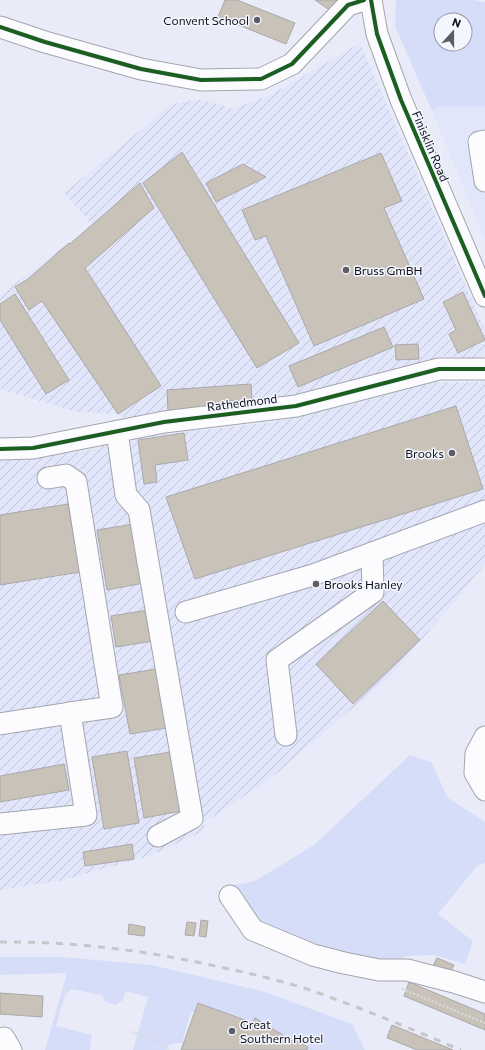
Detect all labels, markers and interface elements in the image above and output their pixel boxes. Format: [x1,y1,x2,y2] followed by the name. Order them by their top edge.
[433,12,473,52] north arrow
[163,13,249,27] place label: Convent School
[252,15,262,25] marker: Convent School
[451,15,463,30] text: N
[410,109,452,183] street label: Finisklin Road
[354,263,422,277] place label: Bruss GmBH
[341,265,351,275] marker: Bruss GmBH
[206,391,278,413] street label: Rathedmond
[405,446,444,460] place label: Brooks
[447,448,457,458] marker: Brooks
[324,577,403,591] place label: Brooks Hanley
[311,579,321,589] marker: Brooks Hanley
[240,1017,323,1045] place label: Great Southern Hotel
[227,1026,237,1036] marker: Great Southern Hotel

